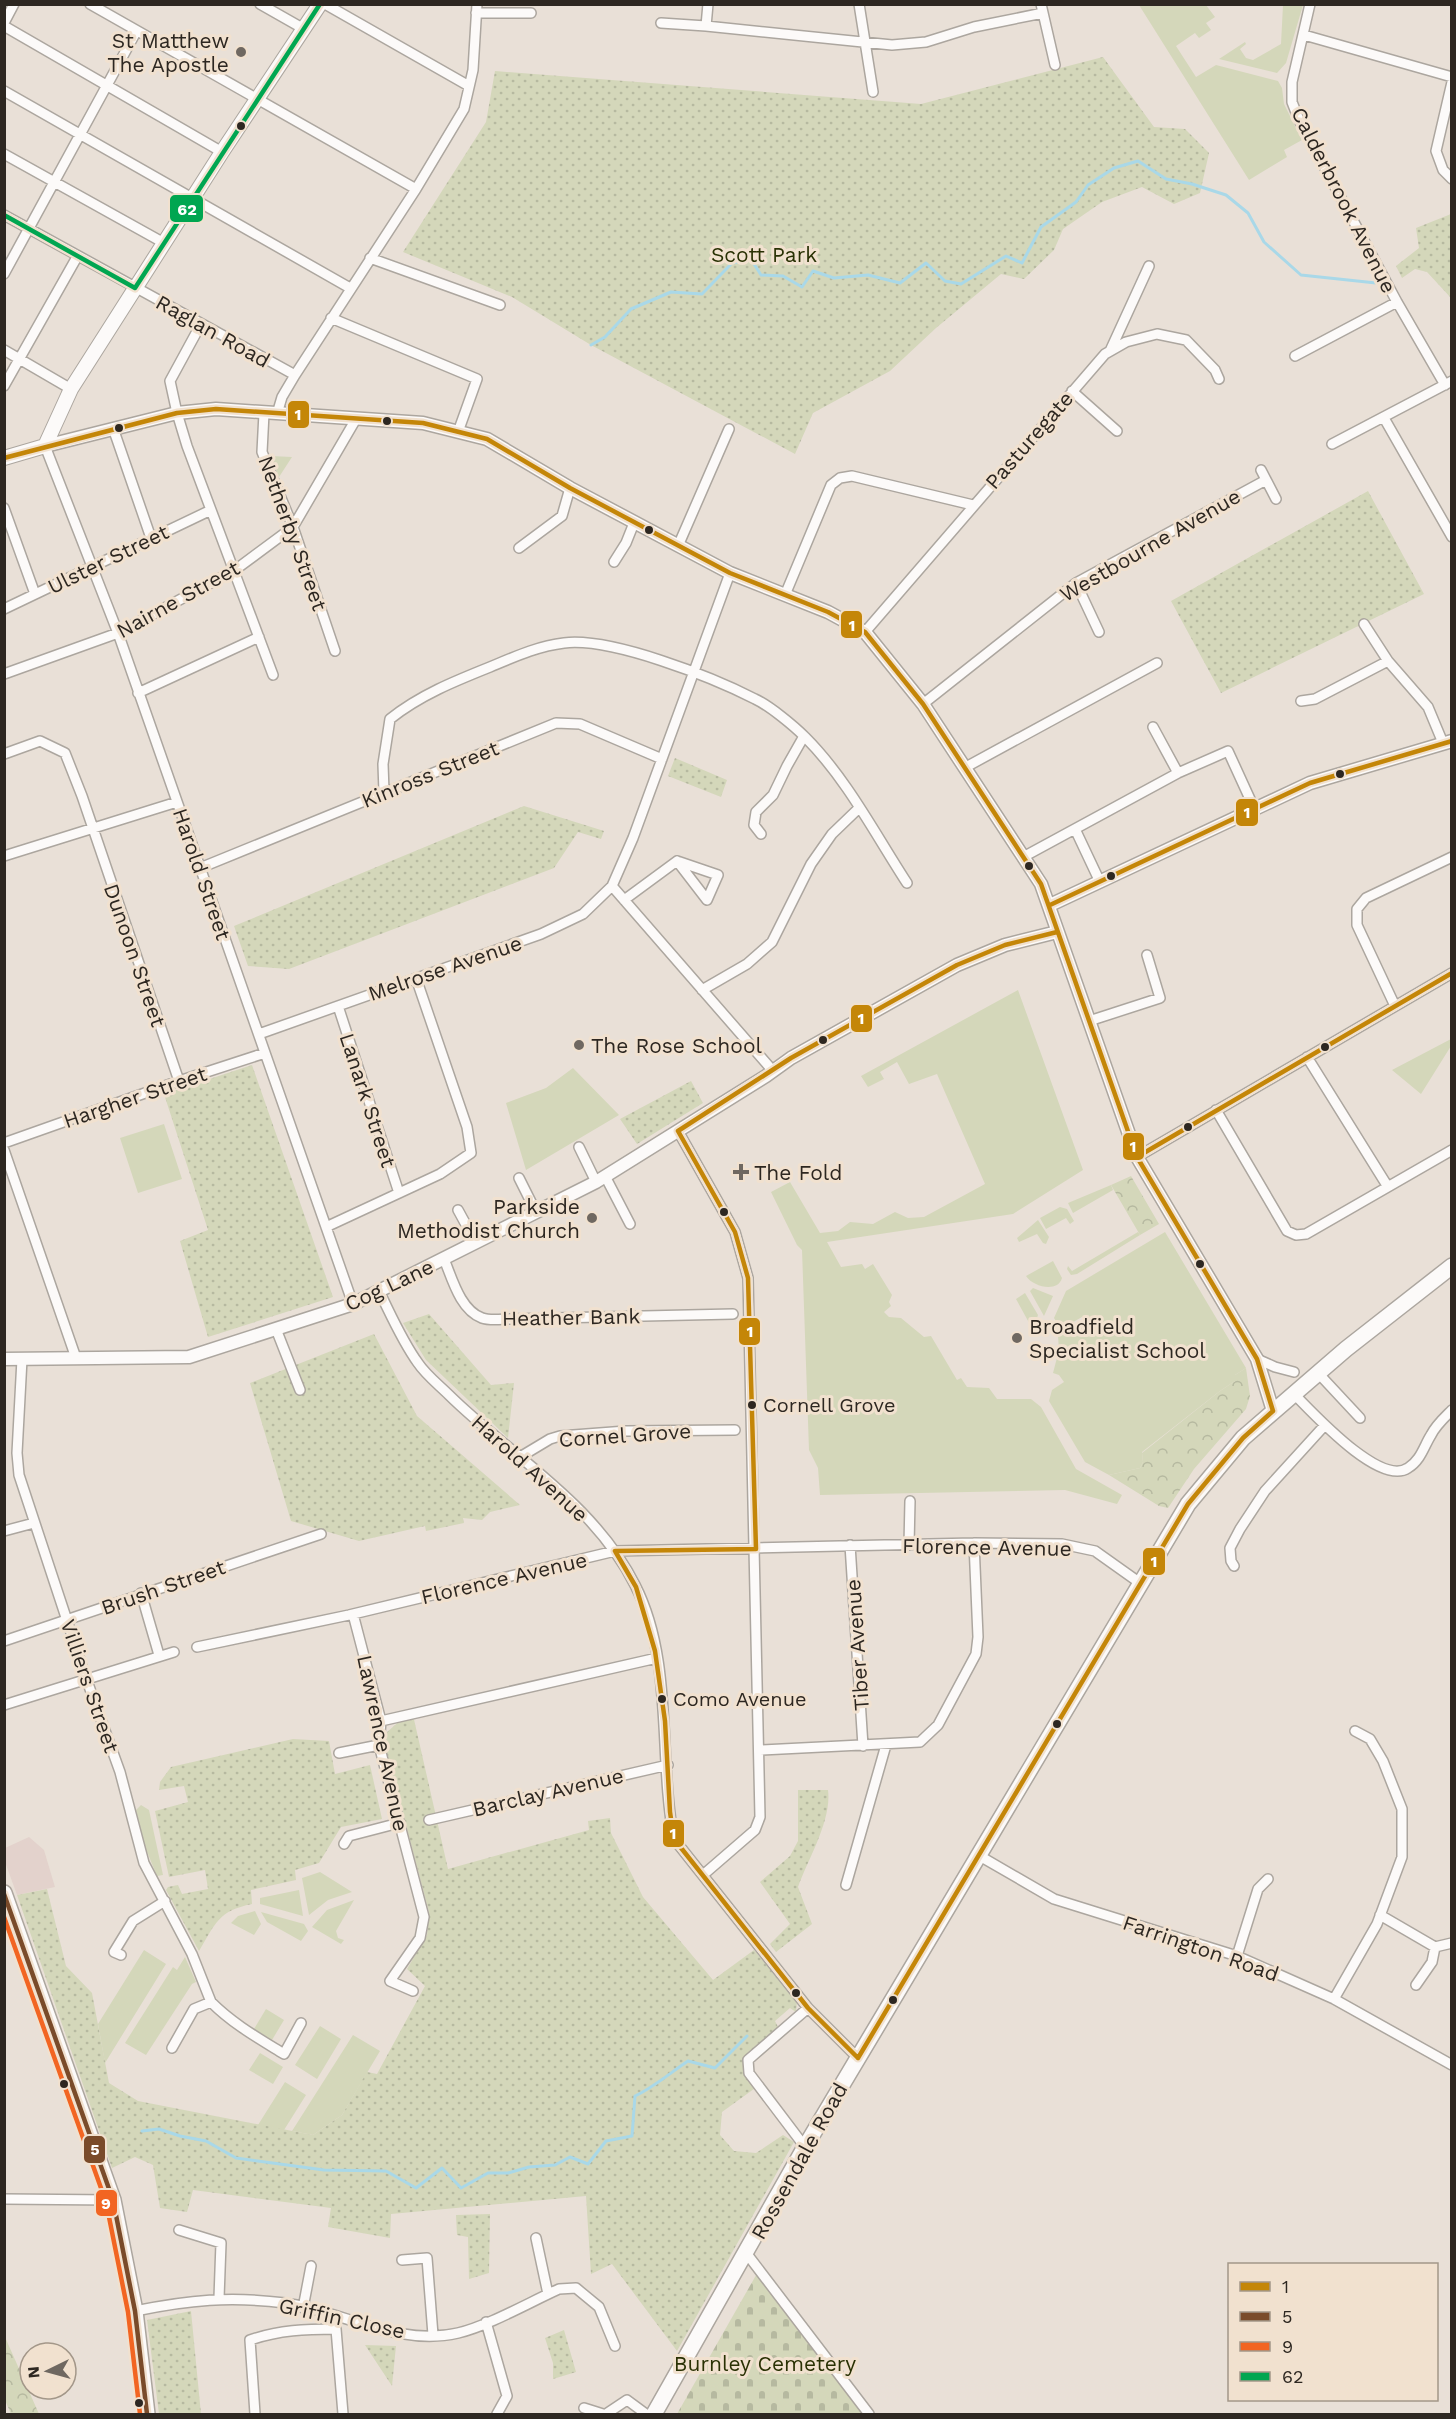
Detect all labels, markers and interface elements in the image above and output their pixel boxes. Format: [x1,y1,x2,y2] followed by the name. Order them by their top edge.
[107,28,229,77] place label: St Matthew The Apostle
[234,45,248,59] marker: St Matthew The Apostle
[1286,103,1402,297] street label: Calderbrook Avenue
[235,120,247,132] unlabelled marker
[169,194,204,223] line badge: 62
[177,200,197,219] text: 62
[711,242,817,267] park label: Scott Park
[152,289,274,373] street label: Raglan Road
[980,386,1078,494] street label: Pasturegate
[287,400,310,429] line badge: 1
[295,405,301,424] text: 1
[381,415,393,427] unlabelled marker
[113,422,125,434] unlabelled marker
[253,452,333,614] street label: Netherby Street
[1055,483,1245,607] street label: Westbourne Avenue
[43,519,173,599] street label: Ulster Street
[643,524,655,536] unlabelled marker
[112,555,244,643] street label: Nairne Street
[840,610,863,639] line badge: 1
[849,616,855,635] text: 1
[358,735,502,813] street label: Kinross Street
[1334,768,1346,780] unlabelled marker
[1235,798,1259,827] line badge: 1
[1244,803,1250,822] text: 1
[168,805,236,943] street label: Harold Street
[1023,860,1035,872] unlabelled marker
[1105,870,1117,882] unlabelled marker
[99,880,171,1030] street label: Dunoon Street
[365,930,525,1006] street label: Melrose Avenue
[850,1004,873,1033] line badge: 1
[858,1009,864,1028] text: 1
[335,1030,402,1170] street label: Lanark Street
[591,1033,763,1058] place label: The Rose School
[817,1034,829,1046] unlabelled marker
[572,1038,586,1052] marker: The Rose School
[1319,1041,1331,1053] unlabelled marker
[60,1061,210,1133] street label: Hargher Street
[1182,1121,1194,1133] unlabelled marker
[1122,1132,1145,1161] line badge: 1
[1130,1137,1136,1156] text: 1
[754,1160,842,1185] place label: The Fold
[732,1163,750,1181] marker: The Fold
[397,1194,580,1243] place label: Parkside Methodist Church
[718,1206,730,1218] unlabelled marker
[585,1211,599,1225] marker: Parkside Methodist Church
[341,1254,437,1316] street label: Cog Lane
[1194,1258,1206,1270] unlabelled marker
[502,1303,641,1331] street label: Heather Bank
[1029,1314,1206,1363] place label: Broadfield Specialist School
[738,1317,761,1346] line badge: 1
[747,1322,753,1341] text: 1
[1010,1331,1024,1345] marker: Broadfield Specialist School
[763,1393,895,1417] place label: Cornell Grove
[746,1399,758,1411] marker: Cornell Grove
[467,1409,593,1527] street label: Harold Avenue
[558,1418,692,1452] street label: Cornel Grove
[902,1533,1072,1561] street label: Florence Avenue
[419,1547,589,1609] street label: Florence Avenue
[1142,1547,1166,1576] line badge: 1
[1151,1552,1157,1571] text: 1
[98,1554,229,1620] street label: Brush Street
[840,1578,874,1712] street label: Tiber Avenue
[56,1616,125,1756] street label: Villiers Street
[352,1653,414,1833] street label: Lawrence Avenue
[673,1687,807,1711] place label: Como Avenue
[656,1693,668,1705] marker: Como Avenue
[1051,1718,1063,1730] unlabelled marker
[470,1762,626,1822] street label: Barclay Avenue
[662,1819,685,1848] line badge: 1
[670,1824,676,1843] text: 1
[1120,1910,1282,1986] street label: Farrington Road
[790,1987,802,1999] unlabelled marker
[887,1994,899,2006] unlabelled marker
[58,2078,70,2090] unlabelled marker
[746,2078,852,2244] street label: Rossendale Road
[83,2135,106,2164] line badge: 5
[90,2140,100,2159] text: 5
[95,2189,118,2217] line badge: 9
[101,2194,111,2213] text: 9
[1228,2263,1438,2401] legend
[1282,2276,1289,2297] text: 1
[277,2292,407,2344] street label: Griffin Close
[1282,2306,1292,2327] text: 5
[1282,2336,1293,2357] text: 9
[18,2341,78,2401] north arrow
[674,2351,856,2376] park label: Burnley Cemetery
[24,2366,44,2379] text: N
[1282,2366,1303,2387] text: 62
[133,2397,145,2409] unlabelled marker

